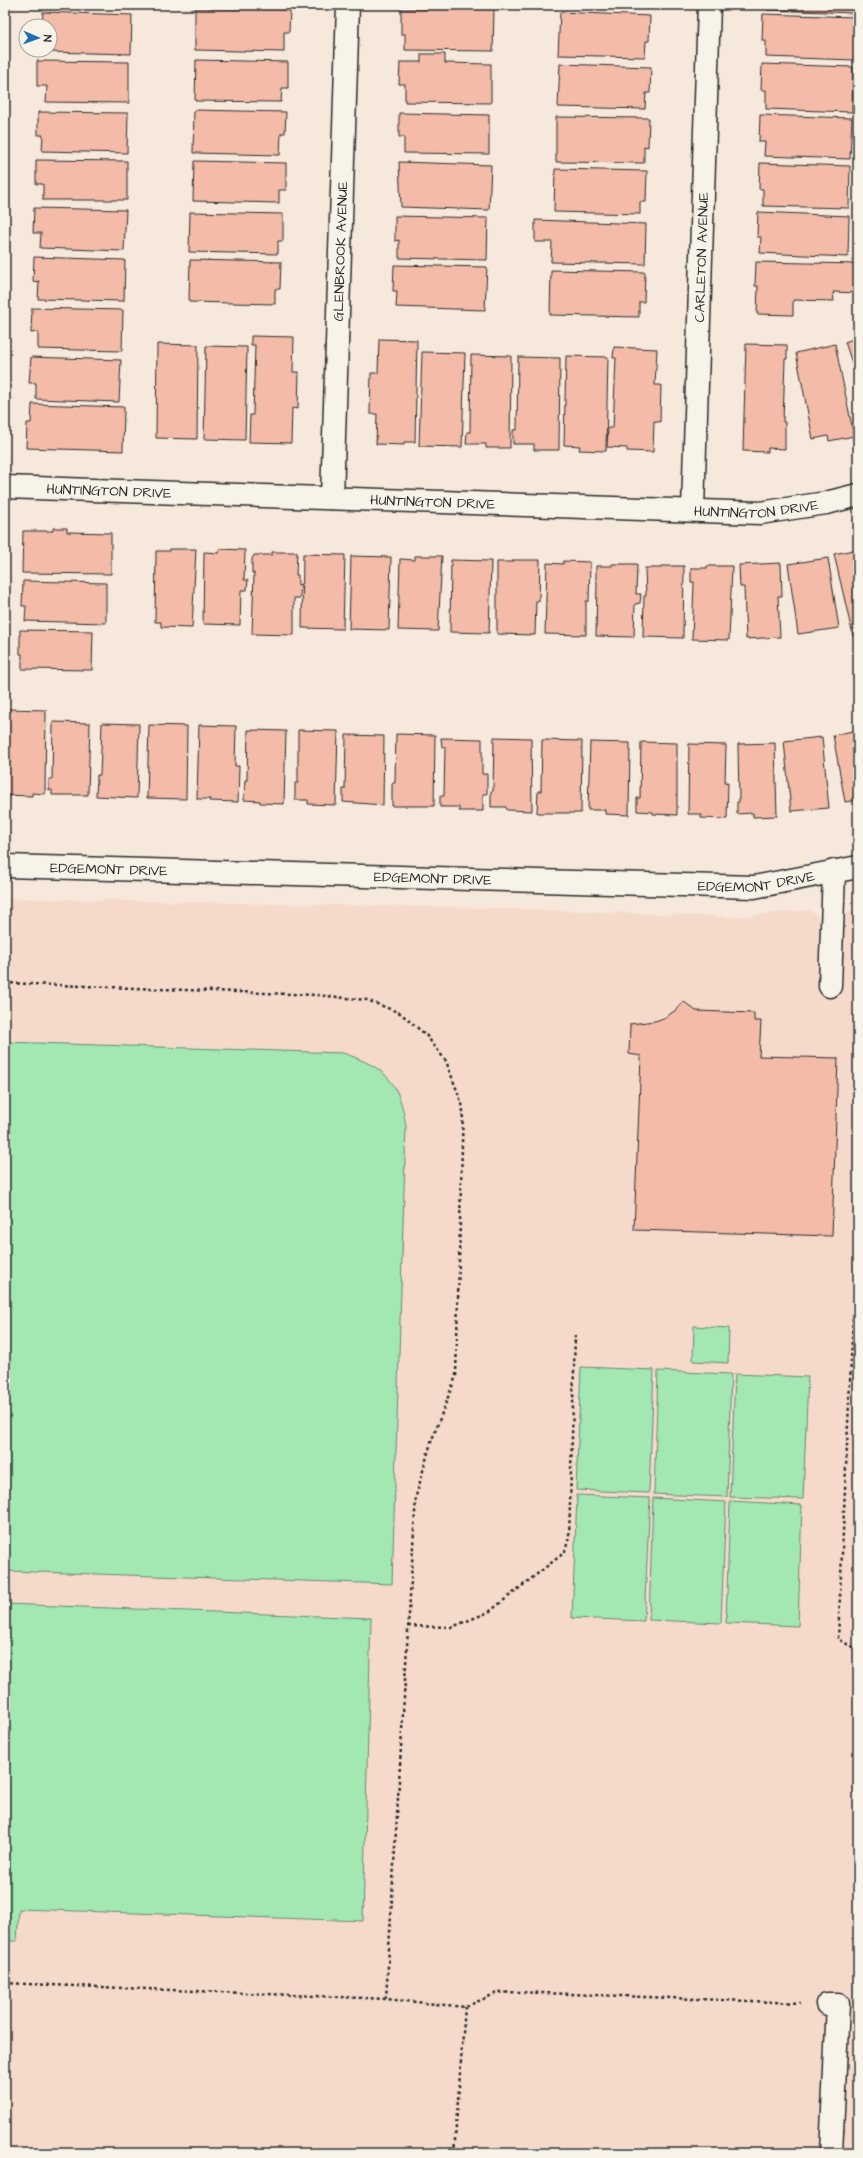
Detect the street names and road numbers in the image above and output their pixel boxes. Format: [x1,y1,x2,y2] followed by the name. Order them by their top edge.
[329,180,353,322] street label: GLENBROOK AVENUE
[690,191,714,323] street label: CARLETON AVENUE
[46,479,173,504] street label: HUNTINGTON DRIVE
[370,491,496,515] street label: HUNTINGTON DRIVE
[694,495,821,524] street label: HUNTINGTON DRIVE
[50,858,169,882] street label: EDGEMONT DRIVE
[698,866,817,898] street label: EDGEMONT DRIVE
[374,867,493,891] street label: EDGEMONT DRIVE

